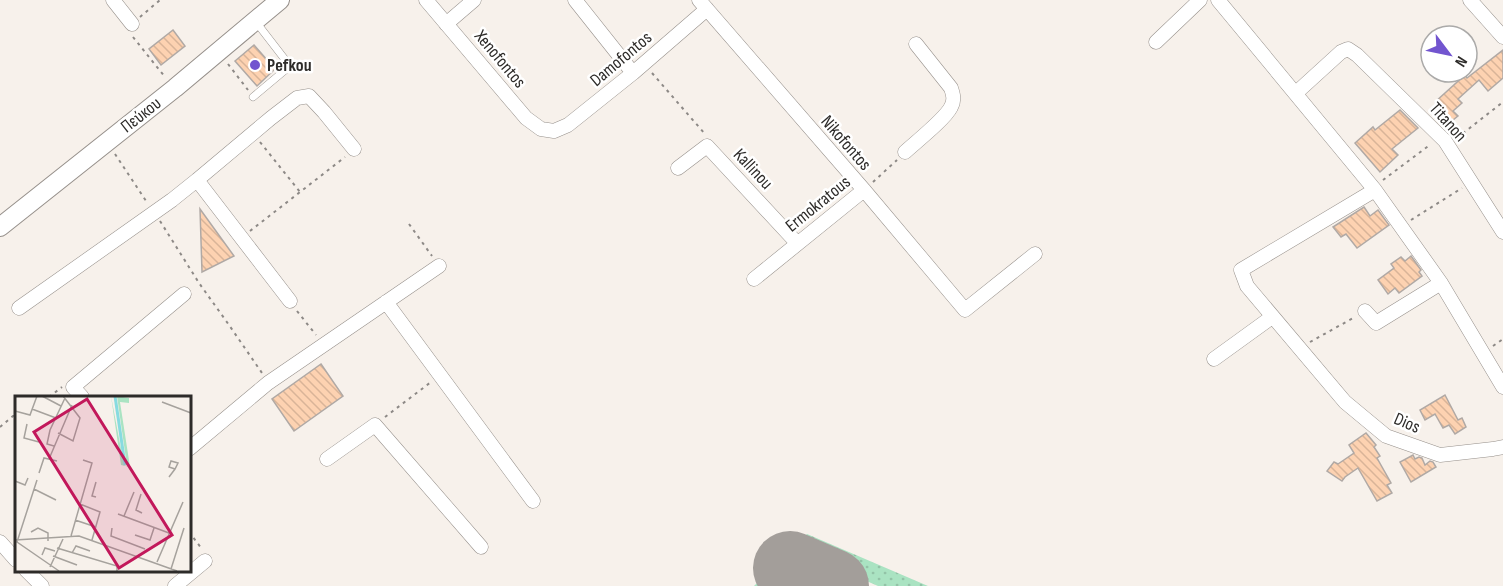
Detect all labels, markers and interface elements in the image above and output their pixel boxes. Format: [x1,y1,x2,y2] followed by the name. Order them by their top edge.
[1419,24,1479,84] north arrow
[469,25,530,92] street label: Xenofontos
[586,27,656,91] street label: Damofontos
[1450,52,1471,70] text: N
[267,55,312,76] place label: Pefkou
[248,58,262,72] marker: Pefkou
[117,93,165,137] street label: Πεύκου
[1425,98,1471,146] street label: Titanon
[816,111,876,175] street label: Nikofontos
[729,144,777,194] street label: Kallinou
[781,172,855,236] street label: Ermokratous
[15,396,190,571] inset map
[1391,408,1423,438] street label: Dios

